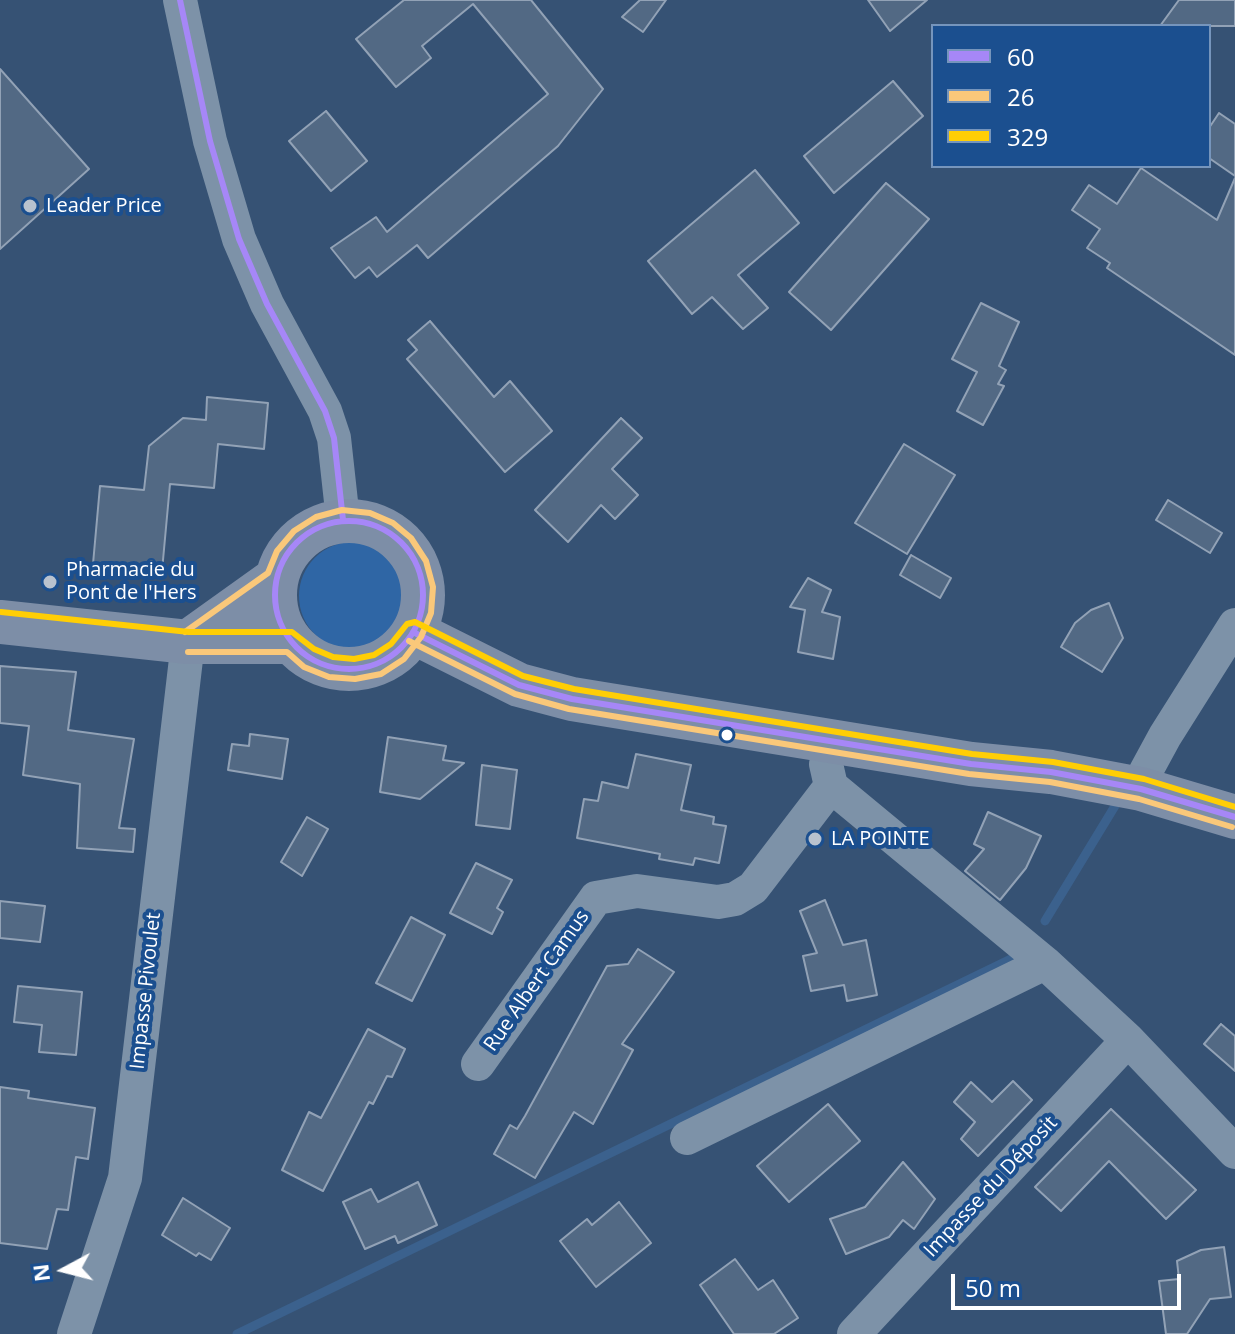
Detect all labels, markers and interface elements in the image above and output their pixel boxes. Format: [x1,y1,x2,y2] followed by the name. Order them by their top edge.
[931,24,1211,168] legend
[1007,40,1034,73] text: 60
[1007,80,1034,113] text: 26
[1007,120,1048,153] text: 329
[46,194,162,218] place label: Leader Price
[21,197,39,215] marker: Leader Price
[66,558,196,605] place label: Pharmacie du Pont de l'Hers
[41,573,59,591] marker: Pharmacie du Pont de l'Hers
[719,727,735,743] unlabelled marker
[831,827,930,851] place label: LA POINTE
[806,830,824,848] marker: LA POINTE
[479,906,595,1056] street label: Rue Albert Camus
[126,911,166,1071] street label: Impasse Pivoulet
[919,1111,1063,1263] street label: Impasse du Déposit
[24,1230,104,1310] north arrow
[955,1258,1185,1308] scale bar
[24,1262,56,1284] text: N
[965,1271,1021,1304] text: 50 m

